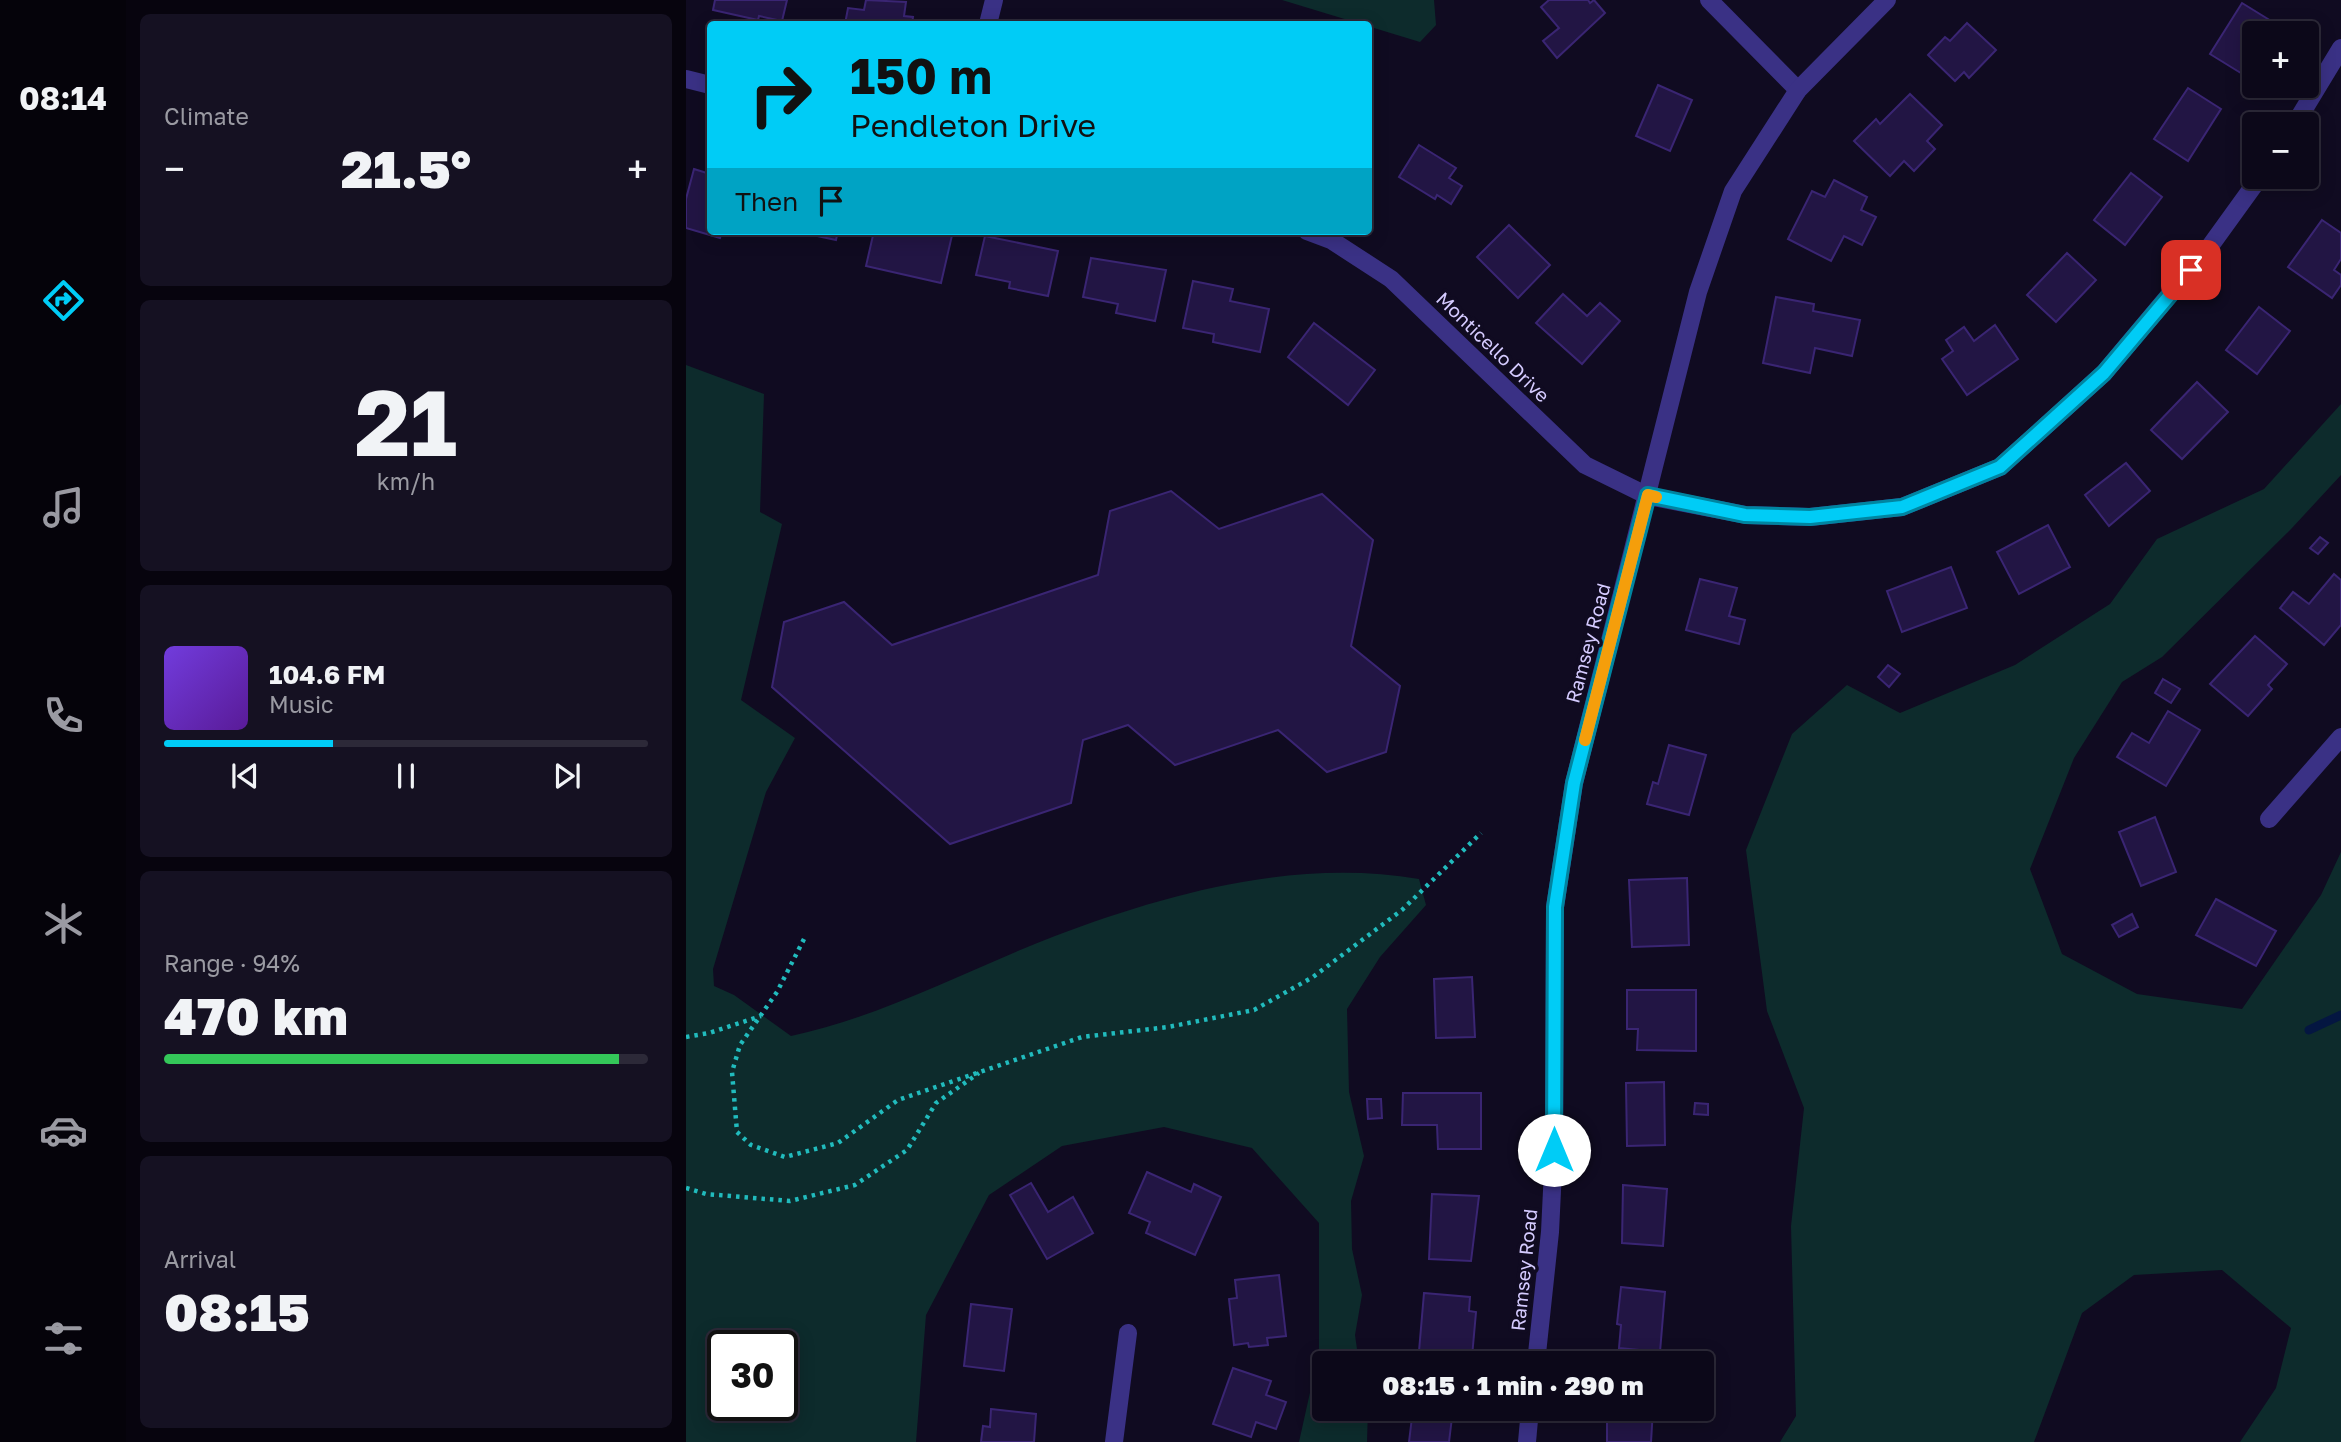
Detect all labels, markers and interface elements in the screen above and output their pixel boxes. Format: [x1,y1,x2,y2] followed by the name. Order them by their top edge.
[2242,21,2319,189] map controls
[2242,21,2319,98] button: +
[850,46,992,105] text: 150 m
[735,49,826,140] icon: right
[19,79,107,117] text: 08:14
[164,102,249,130] text: Climate
[850,106,1096,144] text: Pendleton Drive
[2242,112,2319,189] button: −
[341,137,471,199] text: 21.5°
[164,146,185,191] text: −
[627,146,648,191] text: +
[812,182,850,220] icon: arrive
[735,186,798,217] text: Then
[2161,240,2221,300] pin
[2172,251,2210,289] icon: arrive
[39,276,88,325] icon: directions
[1432,287,1555,406] street label: Monticello Drive
[355,367,457,476] text: 21
[377,467,435,495] text: km/h
[39,483,88,532] icon: music
[1560,581,1615,705] street label: Ramsey Road
[269,659,385,690] text: 104.6 FM
[269,690,334,718] text: Music
[39,691,88,740] icon: phone
[226,757,264,795] icon: previous
[387,757,425,795] icon: pause
[548,757,586,795] icon: next
[39,899,88,948] icon: climate
[164,949,300,977] text: Range · 94%
[164,984,348,1046] text: 470 km
[39,1106,88,1155] icon: car
[1517,1113,1591,1187] position arrow
[1506,1208,1541,1332] street label: Ramsey Road
[164,1245,236,1273] text: Arrival
[164,1280,310,1342] text: 08:15
[39,1314,88,1363] icon: filters
[707,1330,798,1421] speed limit sign: 30
[1382,1370,1644,1401] text: 08:15 · 1 min · 290 m

